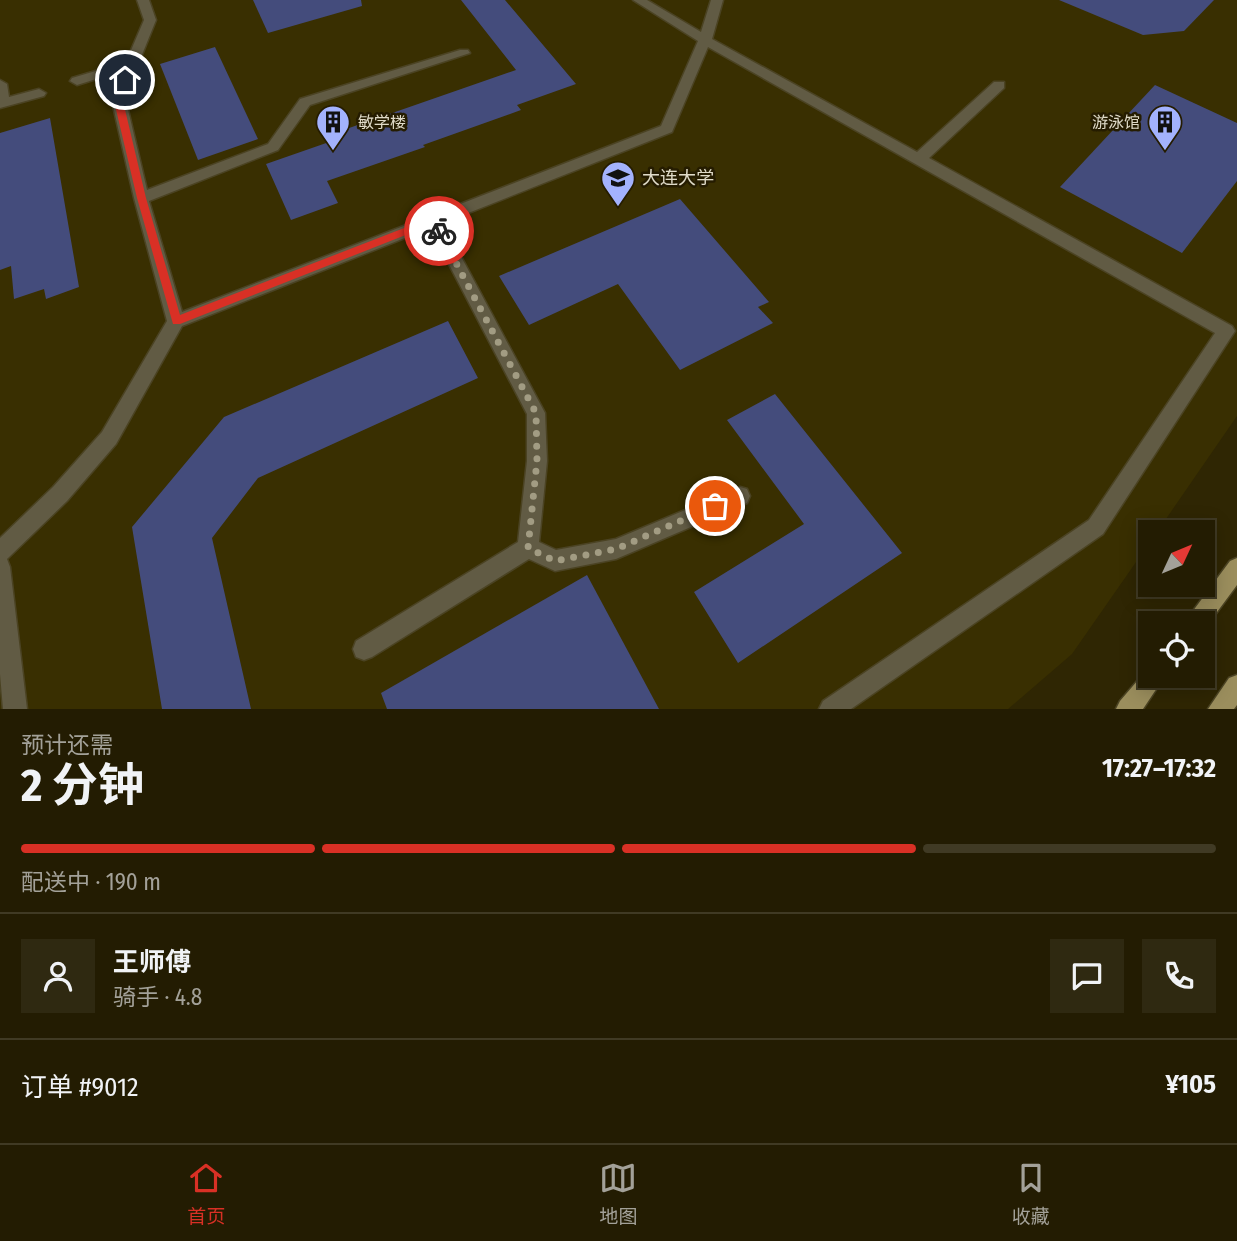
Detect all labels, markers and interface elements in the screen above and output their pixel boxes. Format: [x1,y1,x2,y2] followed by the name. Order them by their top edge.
[95,50,155,110] pin
[106,61,144,99] icon: home
[314,103,352,152] building icon: 敏学楼
[1146,103,1184,152] building icon: 游泳馆
[358,113,406,132] place label: 敏学楼
[1092,113,1140,132] place label: 游泳馆
[599,159,637,208] school or university icon: 大连大学
[642,167,714,189] place label: 大连大学
[404,196,474,266] courier
[420,212,458,250] icon: bike
[685,476,745,536] pin
[696,487,734,525] icon: bag
[1138,520,1214,597] north arrow
[1138,520,1215,688] map controls
[1138,611,1215,688] button: locate
[21,731,113,759] text: 预计还需
[1102,753,1216,784] text: 17:27–17:32
[21,758,144,813] text: 2 分钟
[21,868,161,896] text: 配送中 · 190 m
[21,939,95,1013] button: person
[1050,939,1124,1013] button: chat
[1142,939,1216,1013] button: phone
[113,947,191,978] text: 王师傅
[113,983,202,1011] text: 骑手 · 4.8
[1165,1069,1216,1100] text: ¥105
[21,1072,139,1103] text: 订单 #9012
[187,1159,225,1228] tab: 首页
[599,1159,638,1228] tab: 地图
[1012,1159,1050,1228] tab: 收藏

